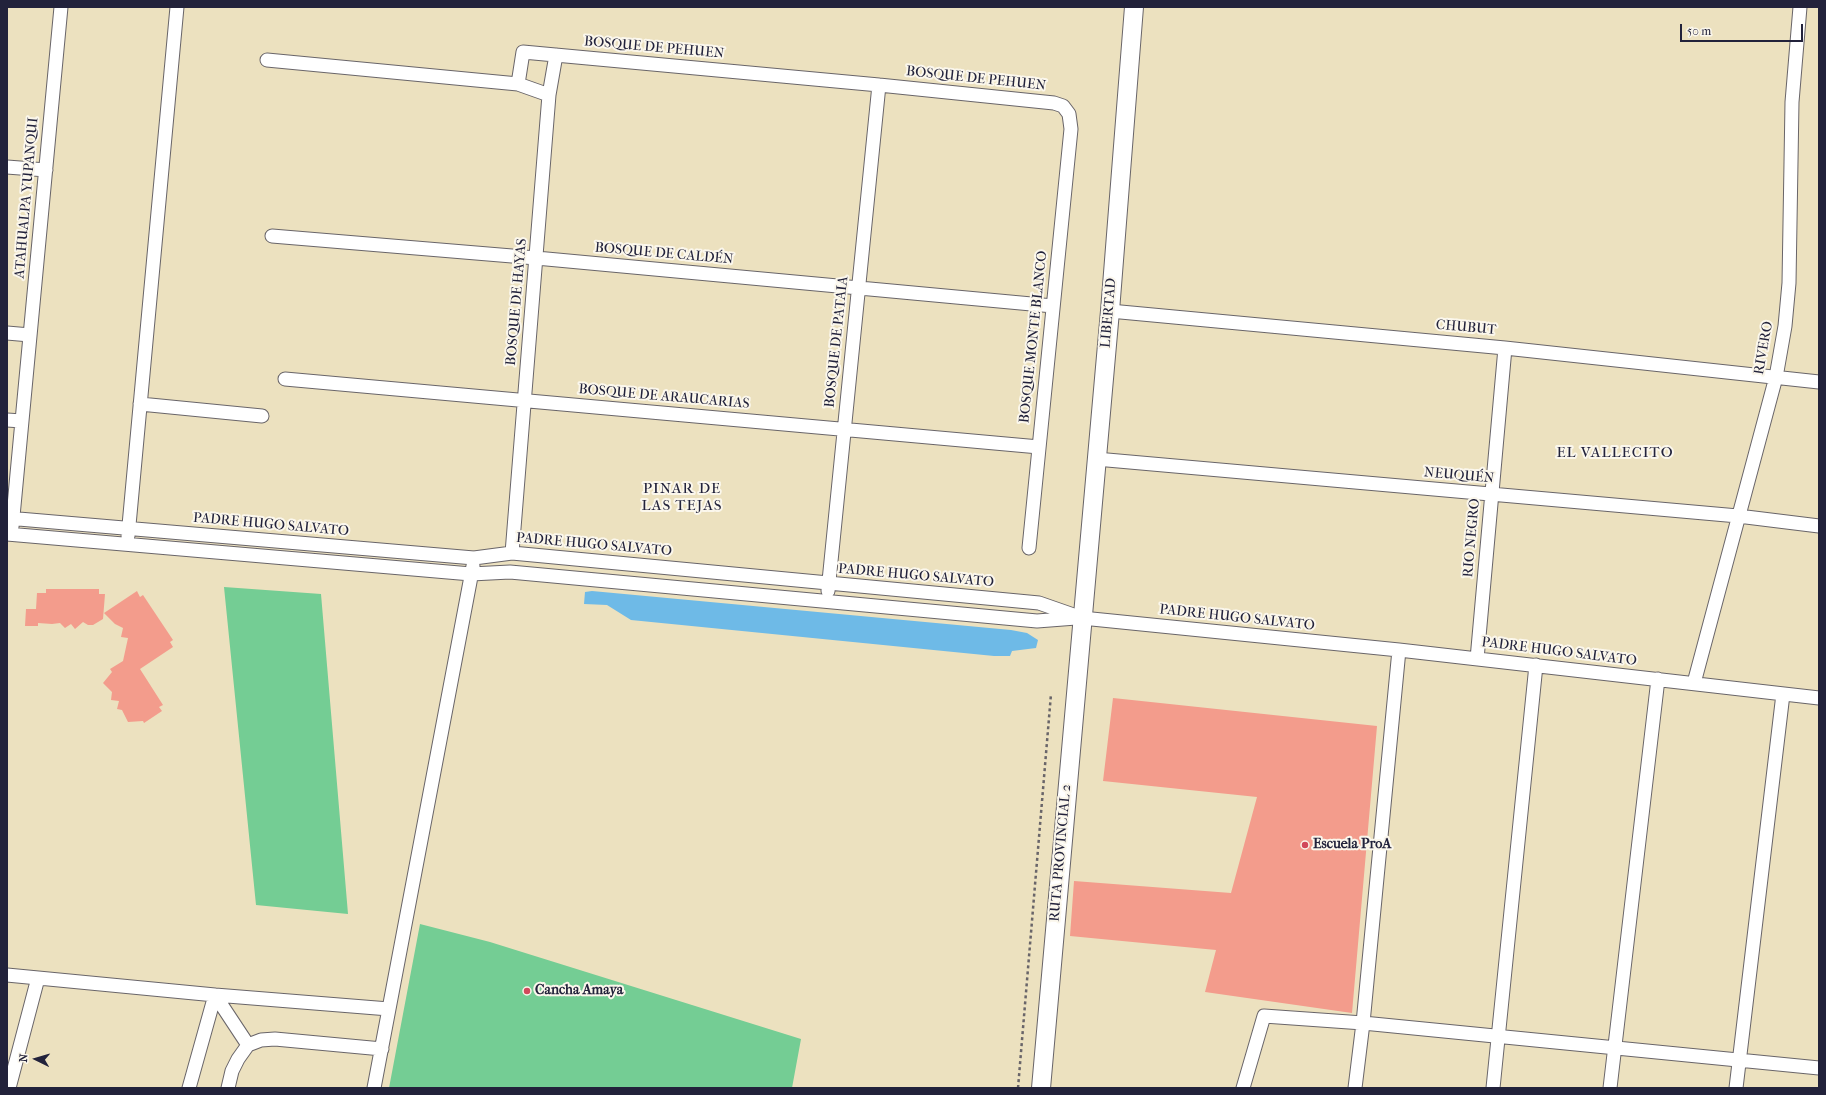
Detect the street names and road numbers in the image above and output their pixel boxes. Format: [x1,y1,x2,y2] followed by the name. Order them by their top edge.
[583,34,725,62] street label: BOSQUE DE PEHUEN
[905,63,1047,95] street label: BOSQUE DE PEHUEN
[12,117,42,279] street label: ATAHUALPA YUPANQUI
[503,238,531,366] street label: BOSQUE DE HAYAS
[594,240,734,268] street label: BOSQUE DE CALDÉN
[1017,250,1051,424] street label: BOSQUE MONTE BLANCO
[822,276,852,408] street label: BOSQUE DE PATAIA
[1098,277,1120,349] street label: LIBERTAD
[1435,317,1497,339] street label: CHUBUT
[1751,320,1777,376] street label: RIVERO
[578,381,750,413] street label: BOSQUE DE ARAUCARIAS
[1423,465,1495,487] street label: NEUQUÉN
[1460,498,1484,578] street label: RIO NEGRO
[192,510,350,540] street label: PADRE HUGO SALVATO
[515,530,673,560] street label: PADRE HUGO SALVATO
[837,561,995,591] street label: PADRE HUGO SALVATO
[1158,601,1316,635] street label: PADRE HUGO SALVATO
[1480,634,1638,670] street label: PADRE HUGO SALVATO
[1047,783,1075,923] street label: RUTA PROVINCIAL 2

